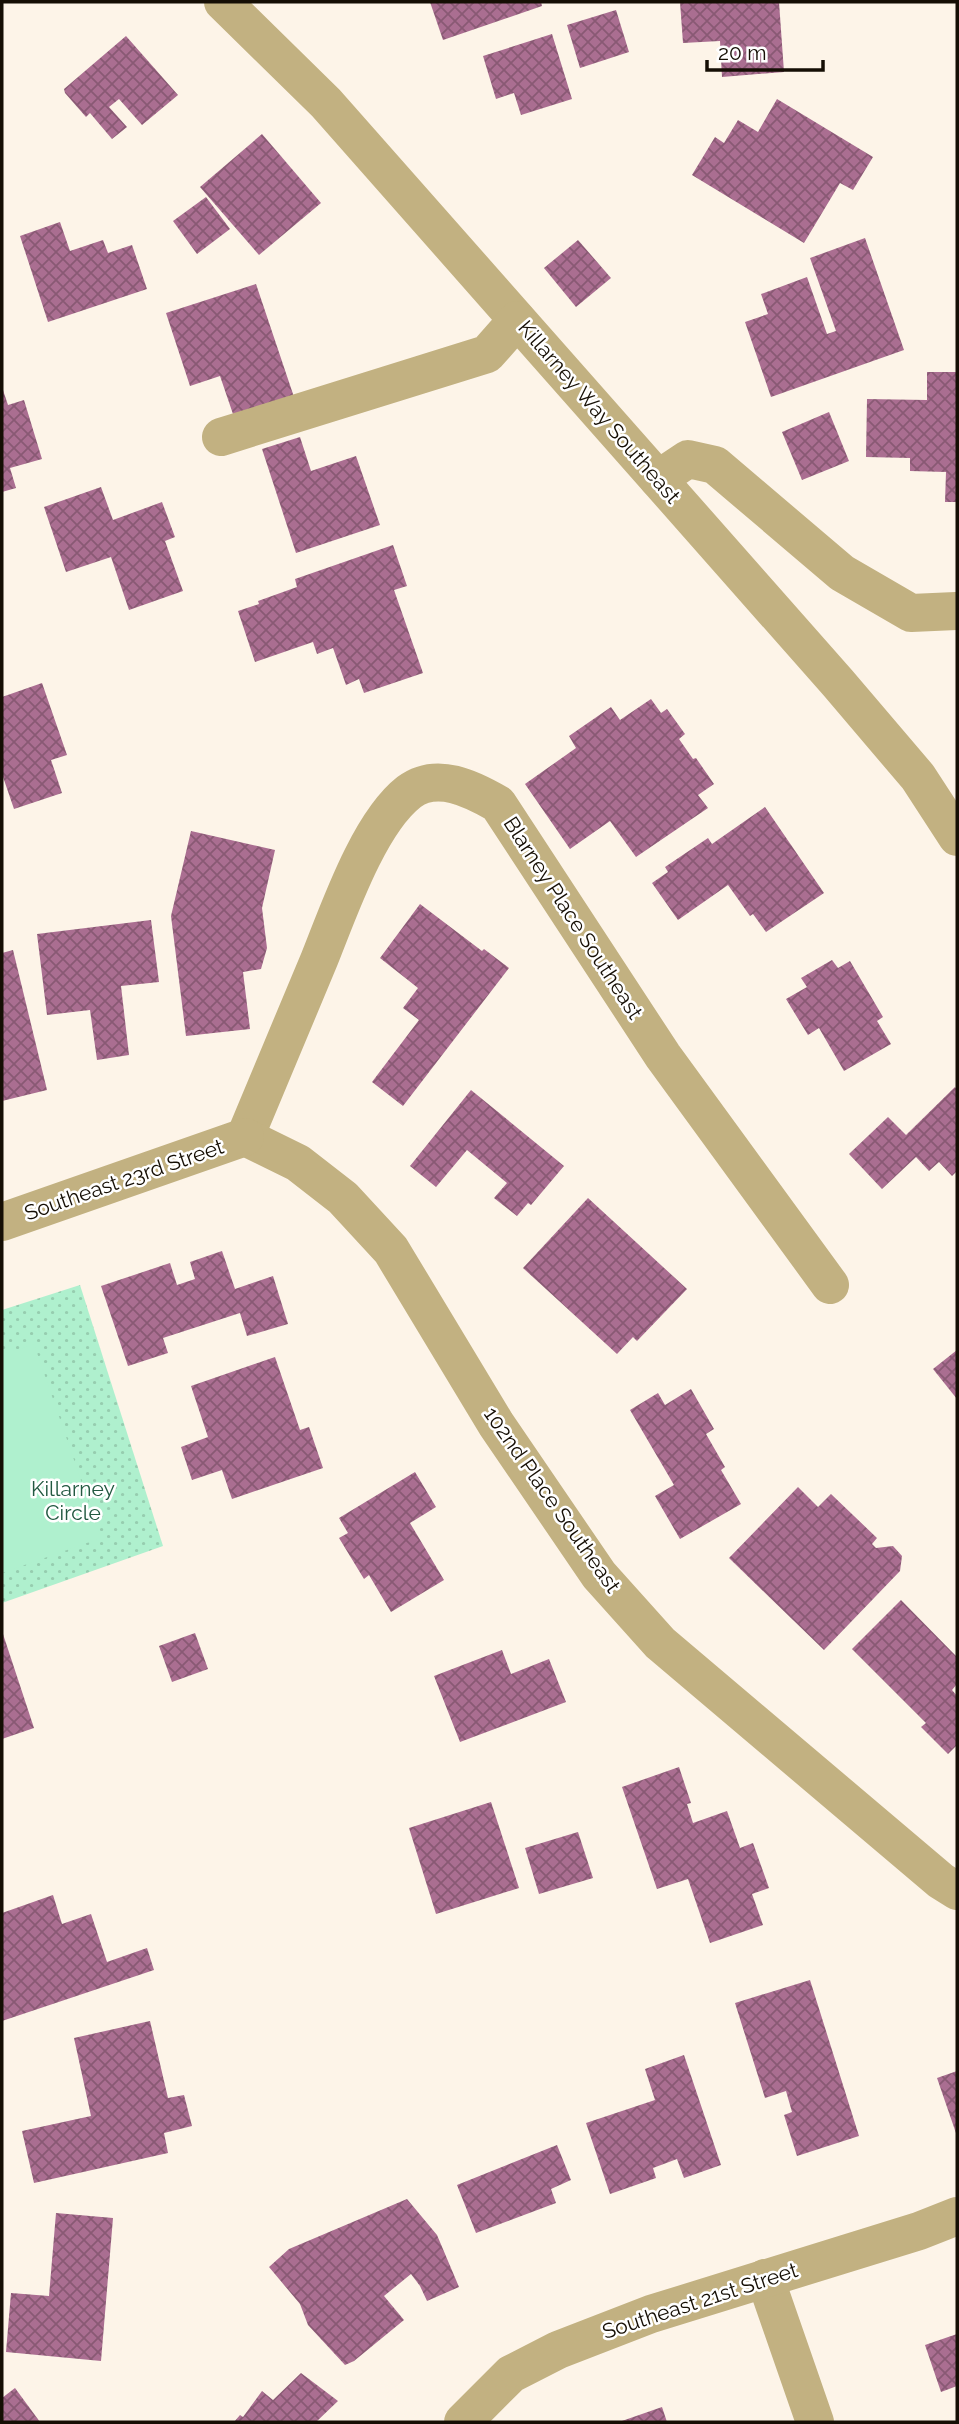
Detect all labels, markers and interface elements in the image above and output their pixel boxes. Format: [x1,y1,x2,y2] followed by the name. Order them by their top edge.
[707,28,822,72] scale bar
[718,40,766,65] text: 20 m
[513,315,686,508] street label: Killarney Way Southeast
[499,812,648,1024] street label: Blarney Place Southeast
[21,1134,227,1225] street label: Southeast 23rd Street
[479,1402,626,1597] street label: 102nd Place Southeast
[31,1476,115,1525] park label: Killarney Circle
[599,2257,801,2344] street label: Southeast 21st Street

